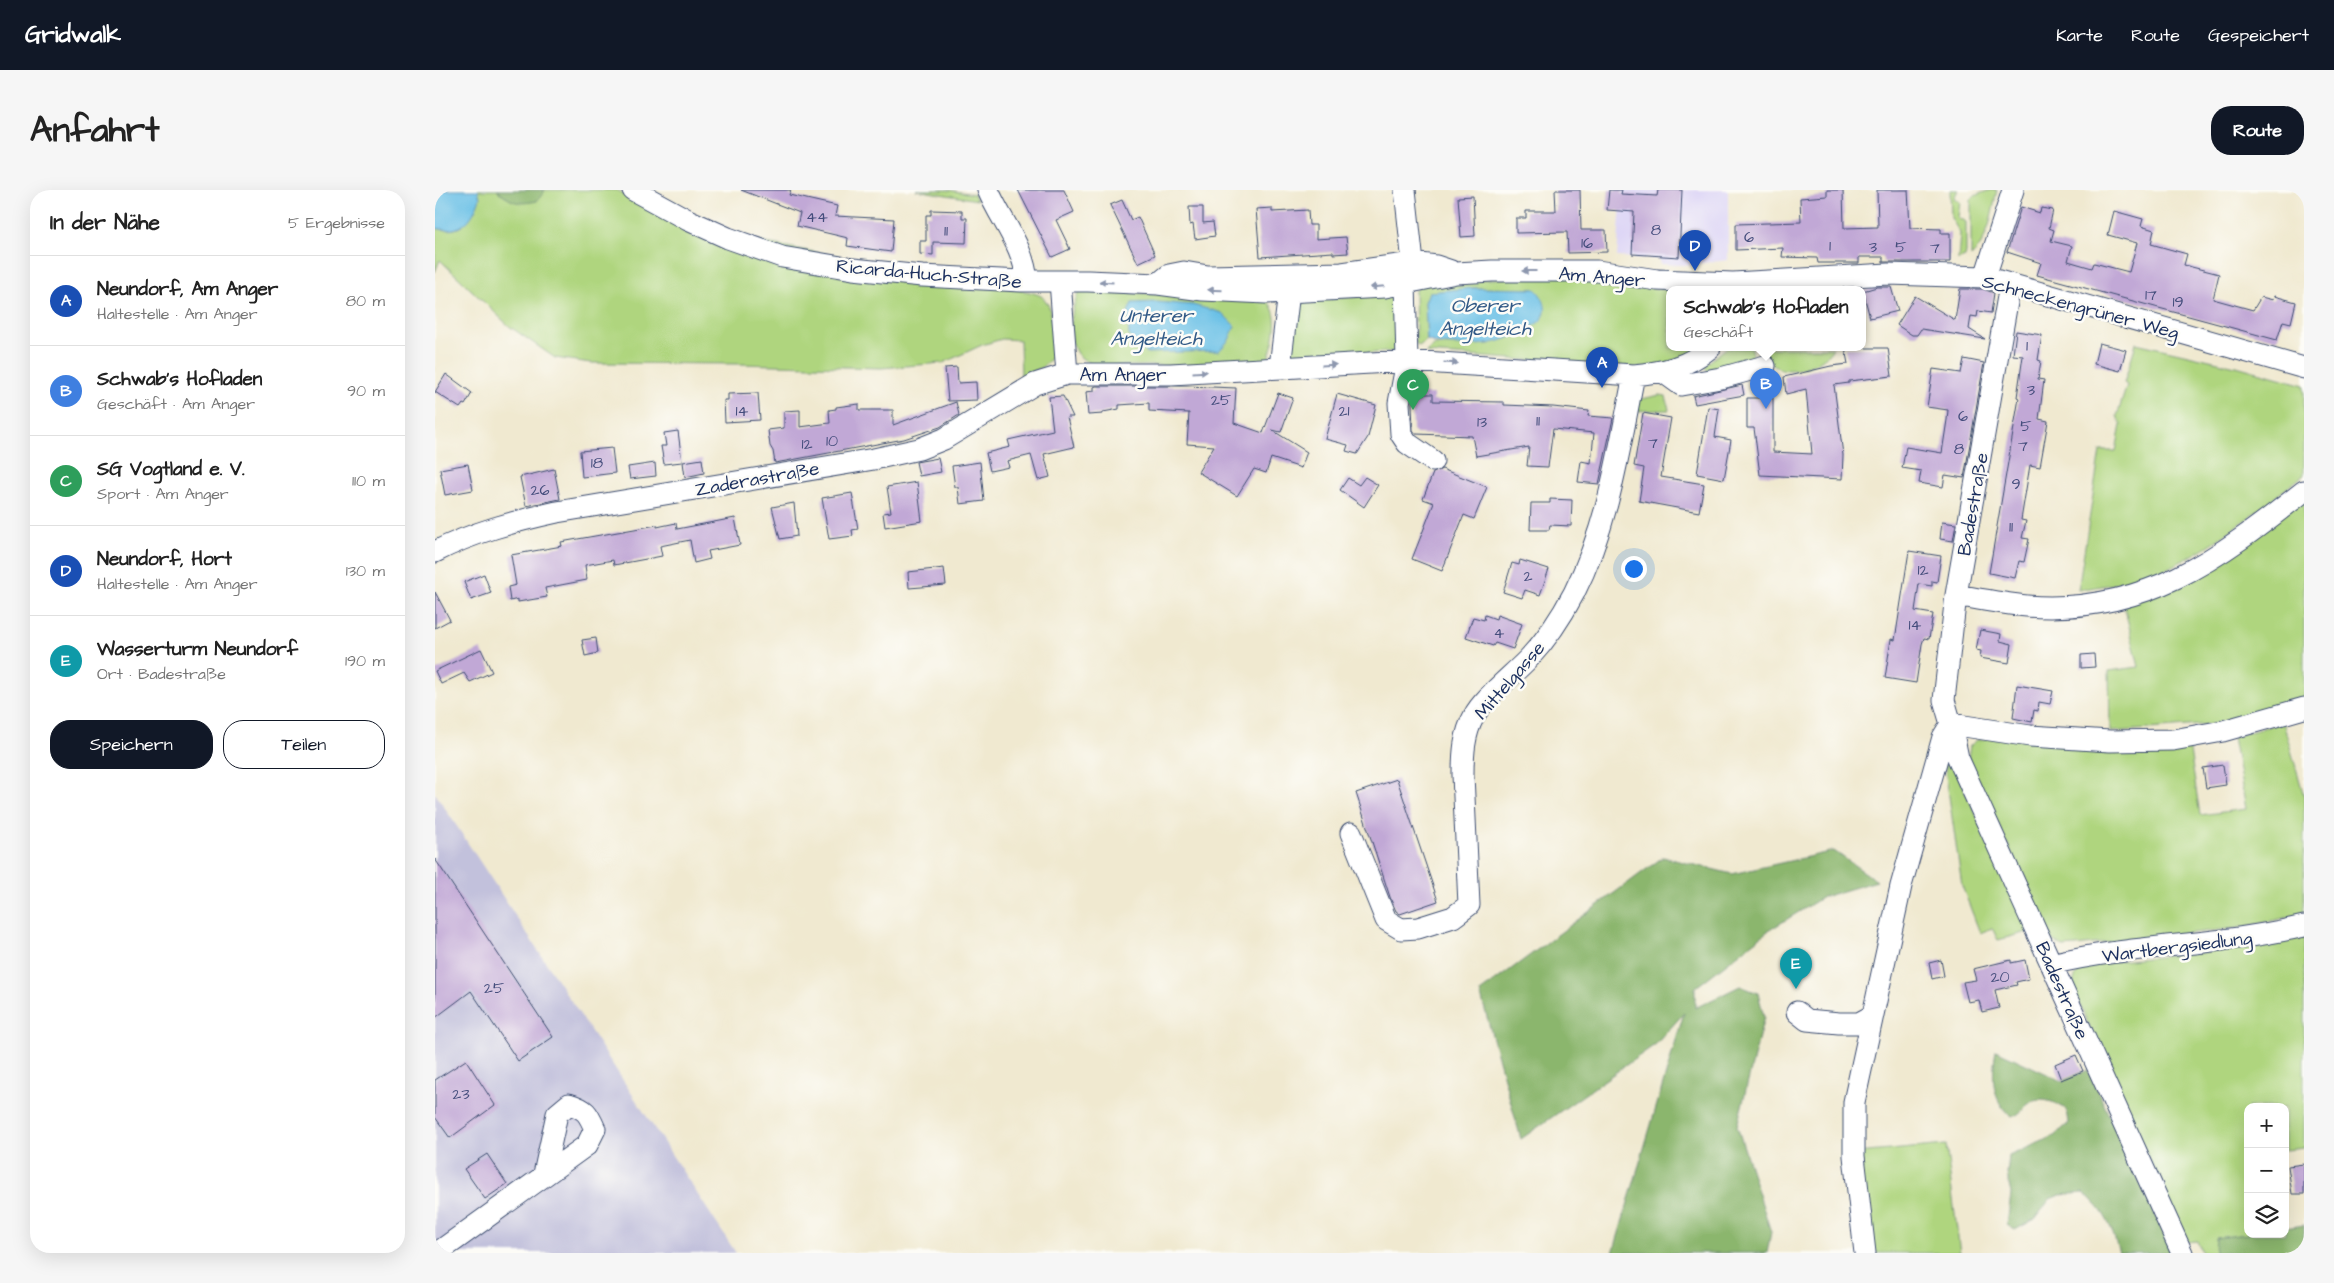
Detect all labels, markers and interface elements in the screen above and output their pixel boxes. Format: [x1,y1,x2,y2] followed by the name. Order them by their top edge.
[25,18,121,52] text: Gridwalk
[2056,23,2103,48] text: Karte
[2131,23,2180,48] text: Route
[2208,23,2309,48] text: Gespeichert
[30,106,159,155] text: Anfahrt
[2211,106,2304,155] button: Route
[806,206,828,228] house number: 44
[50,208,160,237] text: In der Nähe
[288,212,385,234] text: 5 Ergebnisse
[1651,219,1661,241] house number: 8
[944,220,948,242] house number: 11
[1744,226,1754,248] house number: 6
[1679,230,1711,271] pin: D
[1581,232,1593,254] house number: 16
[1829,235,1831,257] house number: 1
[1869,236,1877,258] house number: 3
[1895,236,1907,258] house number: 5
[1930,237,1940,259] house number: 7
[835,253,1023,296] street label: Ricarda-Huch-Straße
[1557,260,1647,296] street label: Am Anger
[1521,267,1537,275] one-way arrow
[1979,268,2182,348] street label: Schneckengrüner Weg
[97,276,278,303] text: Neundorf, Am Anger
[1098,277,1114,285] one-way arrow
[1369,283,1385,291] one-way arrow
[2145,284,2157,306] house number: 17
[1207,286,1223,294] one-way arrow
[1666,286,1866,351] popup
[61,290,71,312] text: A
[346,290,385,312] text: 80 m
[2172,291,2184,313] house number: 19
[1439,292,1532,344] water label: Oberer Angelteich
[1683,294,1849,321] text: Schwab's Hofladen
[1110,302,1203,354] water label: Unterer Angelteich
[97,303,257,325] text: Haltestelle · Am Anger
[1683,321,1753,343] text: Geschäft
[2026,335,2028,357] house number: 1
[1586,347,1618,388] pin: A
[1321,360,1337,368] one-way arrow
[1443,360,1459,368] one-way arrow
[1080,362,1167,390] street label: Am Anger
[97,366,262,393] text: Schwab's Hofladen
[1192,368,1208,376] one-way arrow
[1750,368,1782,409] pin: B
[1397,369,1429,410] pin: C
[2027,379,2035,401] house number: 3
[60,380,72,402] text: B
[347,380,385,402] text: 90 m
[1211,389,1232,411] house number: 25
[97,393,255,415] text: Geschäft · Am Anger
[736,400,749,422] house number: 14
[1338,400,1350,422] house number: 21
[1958,405,1968,427] house number: 6
[1536,410,1540,432] house number: 11
[1477,411,1487,433] house number: 13
[2020,415,2032,437] house number: 5
[826,430,838,452] house number: 10
[1648,432,1658,454] house number: 7
[801,433,813,455] house number: 12
[2018,435,2028,457] house number: 7
[1954,438,1964,460] house number: 8
[1951,451,1996,558] street label: Badestraße
[591,452,603,474] house number: 18
[693,455,822,504] street label: Zaderastraße
[97,456,245,483] text: SG Vogtland e. V.
[60,470,72,492] text: C
[352,470,385,492] text: 110 m
[2011,473,2021,495] house number: 9
[530,479,550,501] house number: 26
[97,483,229,505] text: Sport · Am Anger
[2009,516,2013,538] house number: 11
[97,546,232,573] text: Neundorf, Hort
[1621,556,1647,582] your location
[1917,559,1929,581] house number: 12
[61,560,71,582] text: D
[346,560,385,582] text: 130 m
[1523,565,1533,587] house number: 2
[97,573,257,595] text: Haltestelle · Am Anger
[1909,614,1922,636] house number: 14
[1494,622,1505,644] house number: 4
[97,636,298,663] text: Wasserturm Neundorf
[1468,636,1553,727] street label: Mittelgasse
[61,650,71,672] text: E
[345,650,385,672] text: 190 m
[97,663,226,685] text: Ort · Badestraße
[50,720,213,769] button: Speichern
[223,720,385,769] button: Teilen
[2100,925,2254,971] street label: Wartbergsiedlung
[2028,937,2095,1044] street label: Badestraße
[1780,948,1812,989] pin: E
[1990,966,2010,988] house number: 20
[484,977,505,999] house number: 25
[452,1083,470,1105] house number: 23
[2244,1103,2289,1238] map controls
[2244,1103,2289,1148] button: +
[2244,1148,2289,1193] button: −
[2244,1193,2289,1238] button: layers

